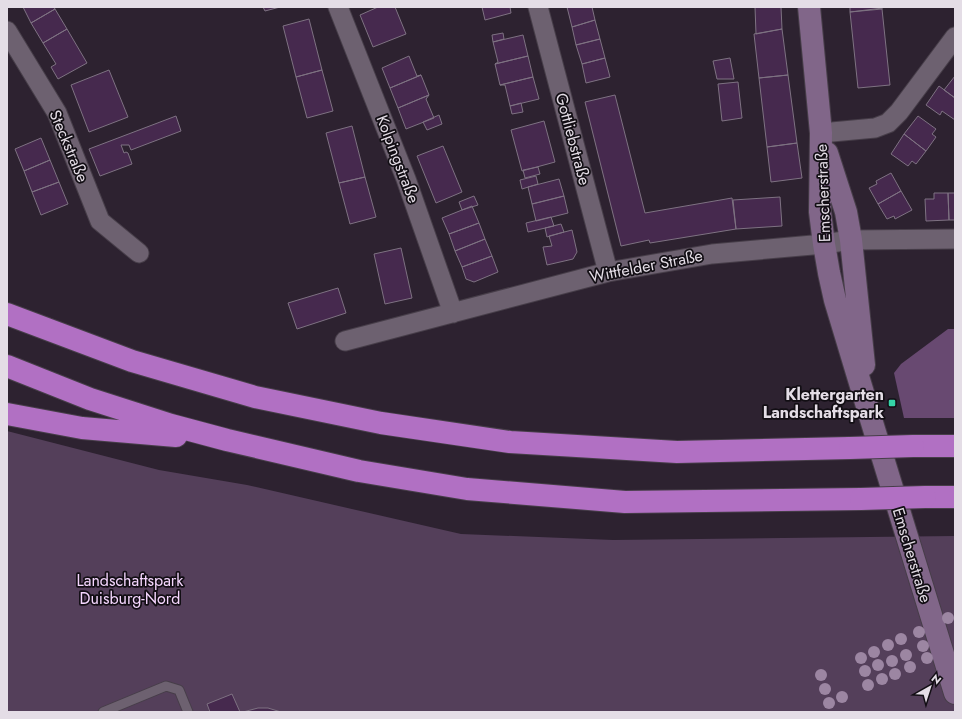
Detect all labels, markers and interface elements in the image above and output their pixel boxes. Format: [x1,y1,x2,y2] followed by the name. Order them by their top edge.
[550,90,596,188] street label: Gottliebstraße
[44,106,94,186] street label: Steckstraße
[371,112,425,206] street label: Kolpingstraße
[810,143,836,243] street label: Emscherstraße
[587,244,705,288] street label: Wittfelder Straße
[763,383,885,424] place label: Klettergarten Landschaftspark
[887,398,897,408] marker: Klettergarten Landschaftspark
[887,505,937,605] street label: Emscherstraße
[77,569,184,610] park label: Landschaftspark Duisburg-Nord
[910,667,950,707] north arrow
[928,670,945,688] text: N

